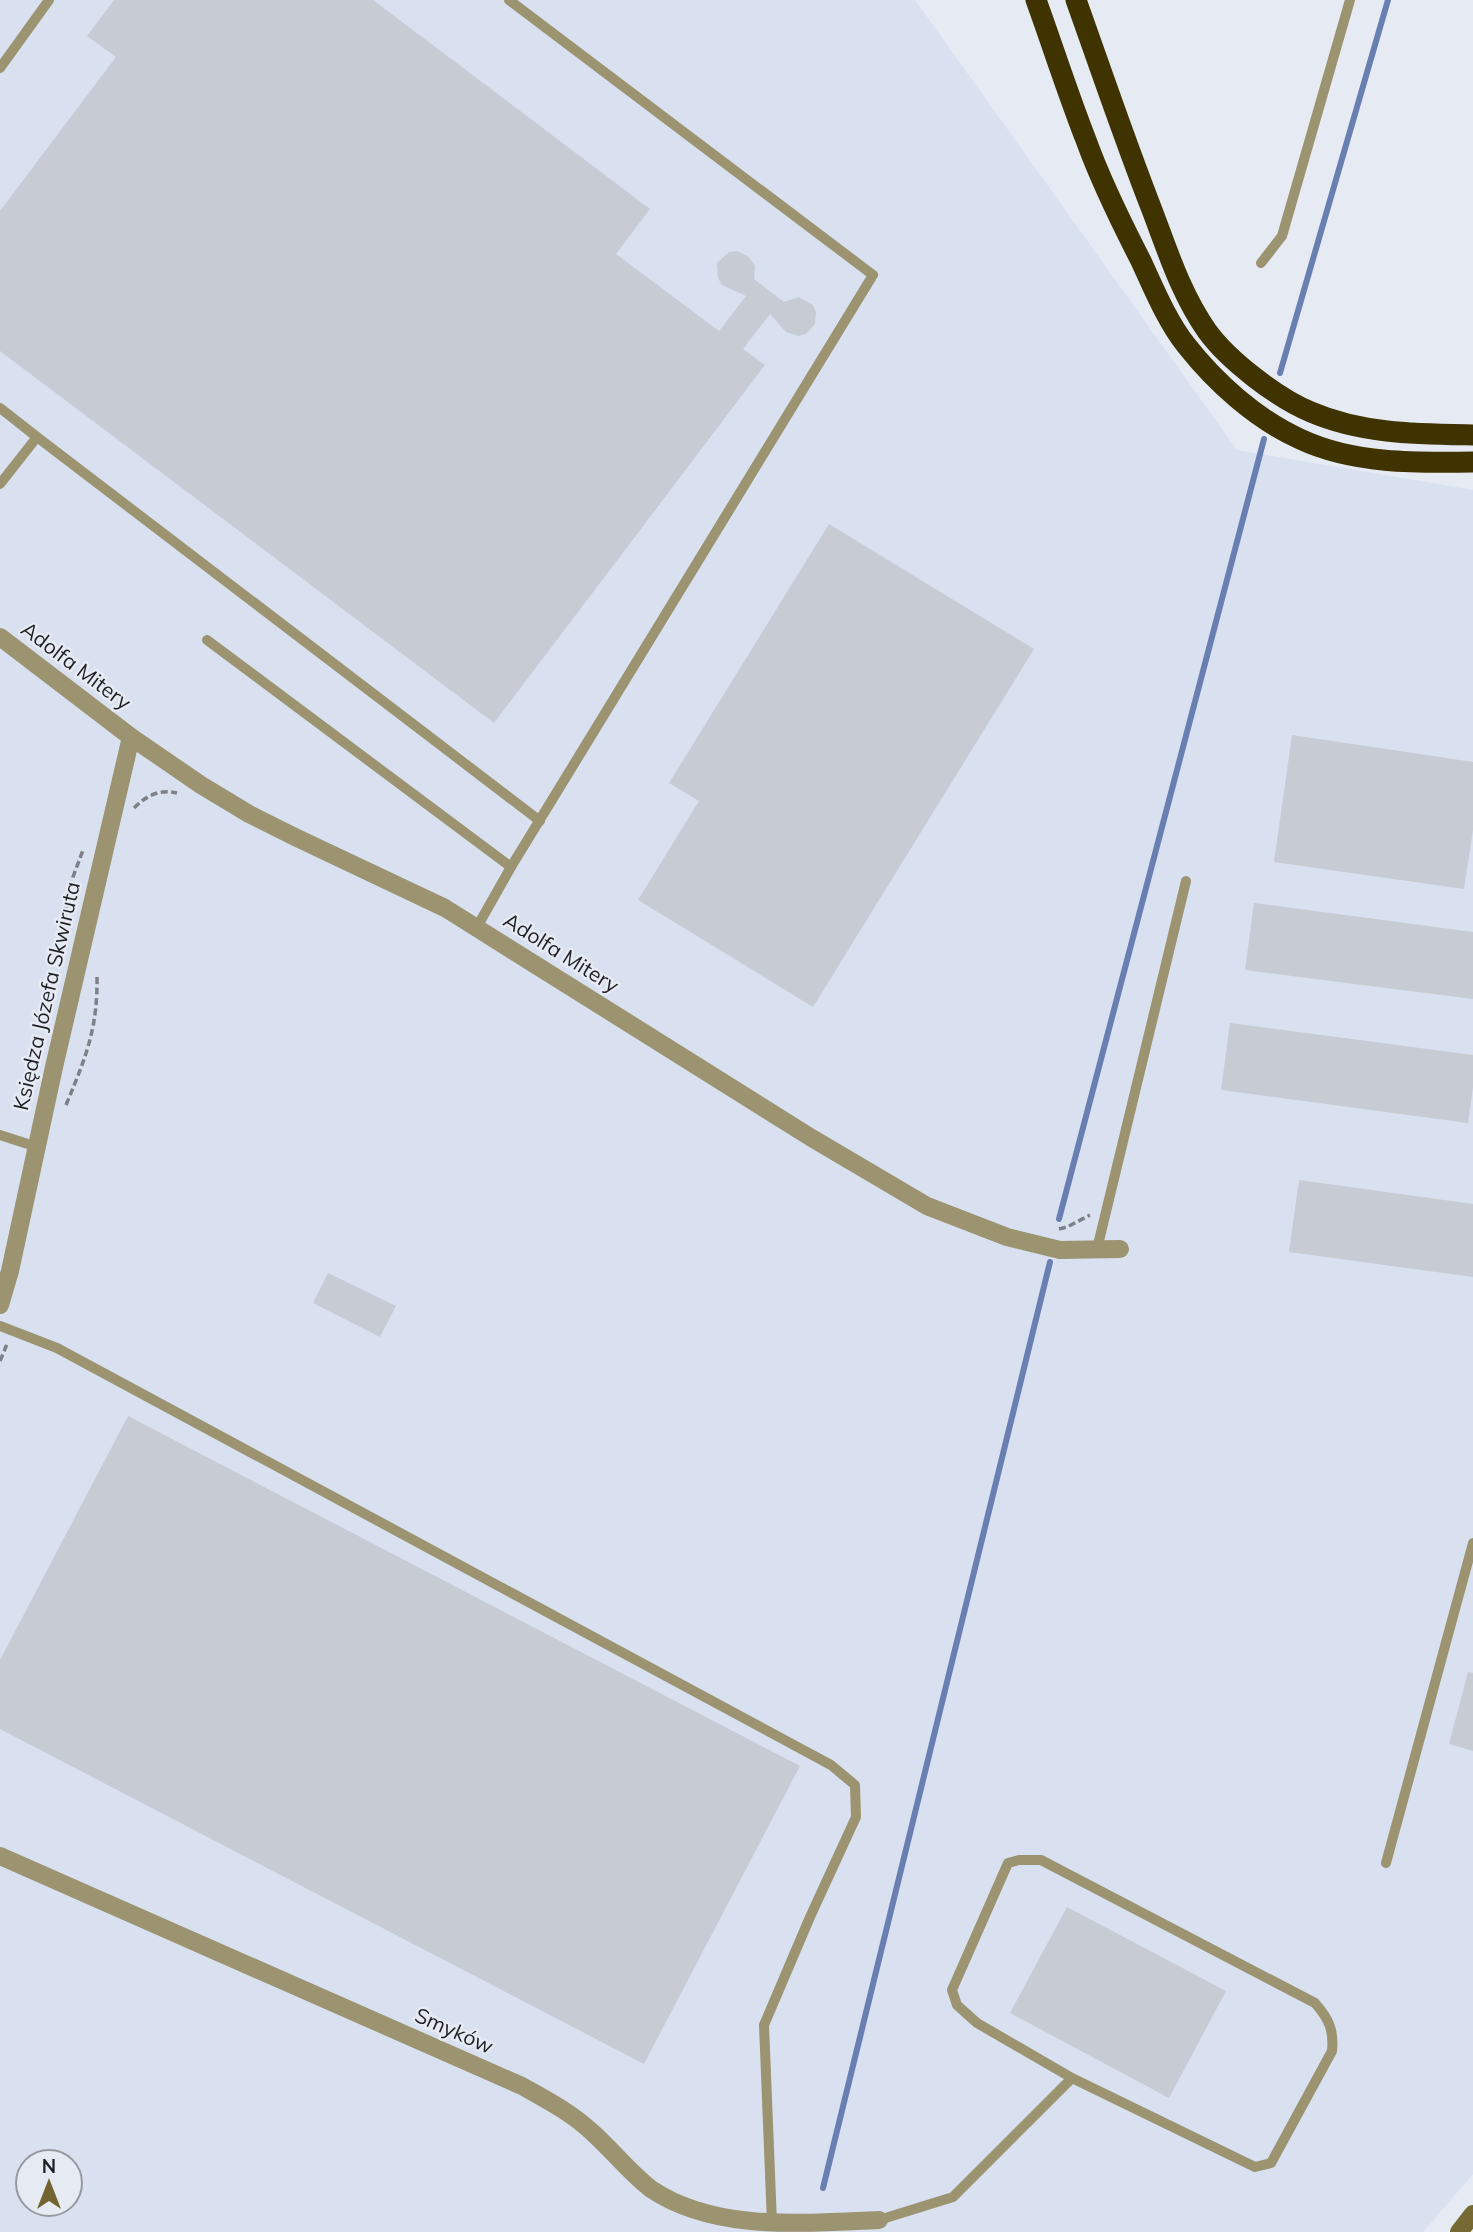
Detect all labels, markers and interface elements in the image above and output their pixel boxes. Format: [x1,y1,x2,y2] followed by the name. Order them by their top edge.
[16,615,137,715] street label: Adolfa Mitery
[7,879,85,1113] street label: Księdza Józefa Skwiruta
[499,906,624,998] street label: Adolfa Mitery
[411,2001,498,2059] street label: Smyków
[14,2148,84,2218] north arrow
[42,2154,56,2178] text: N

